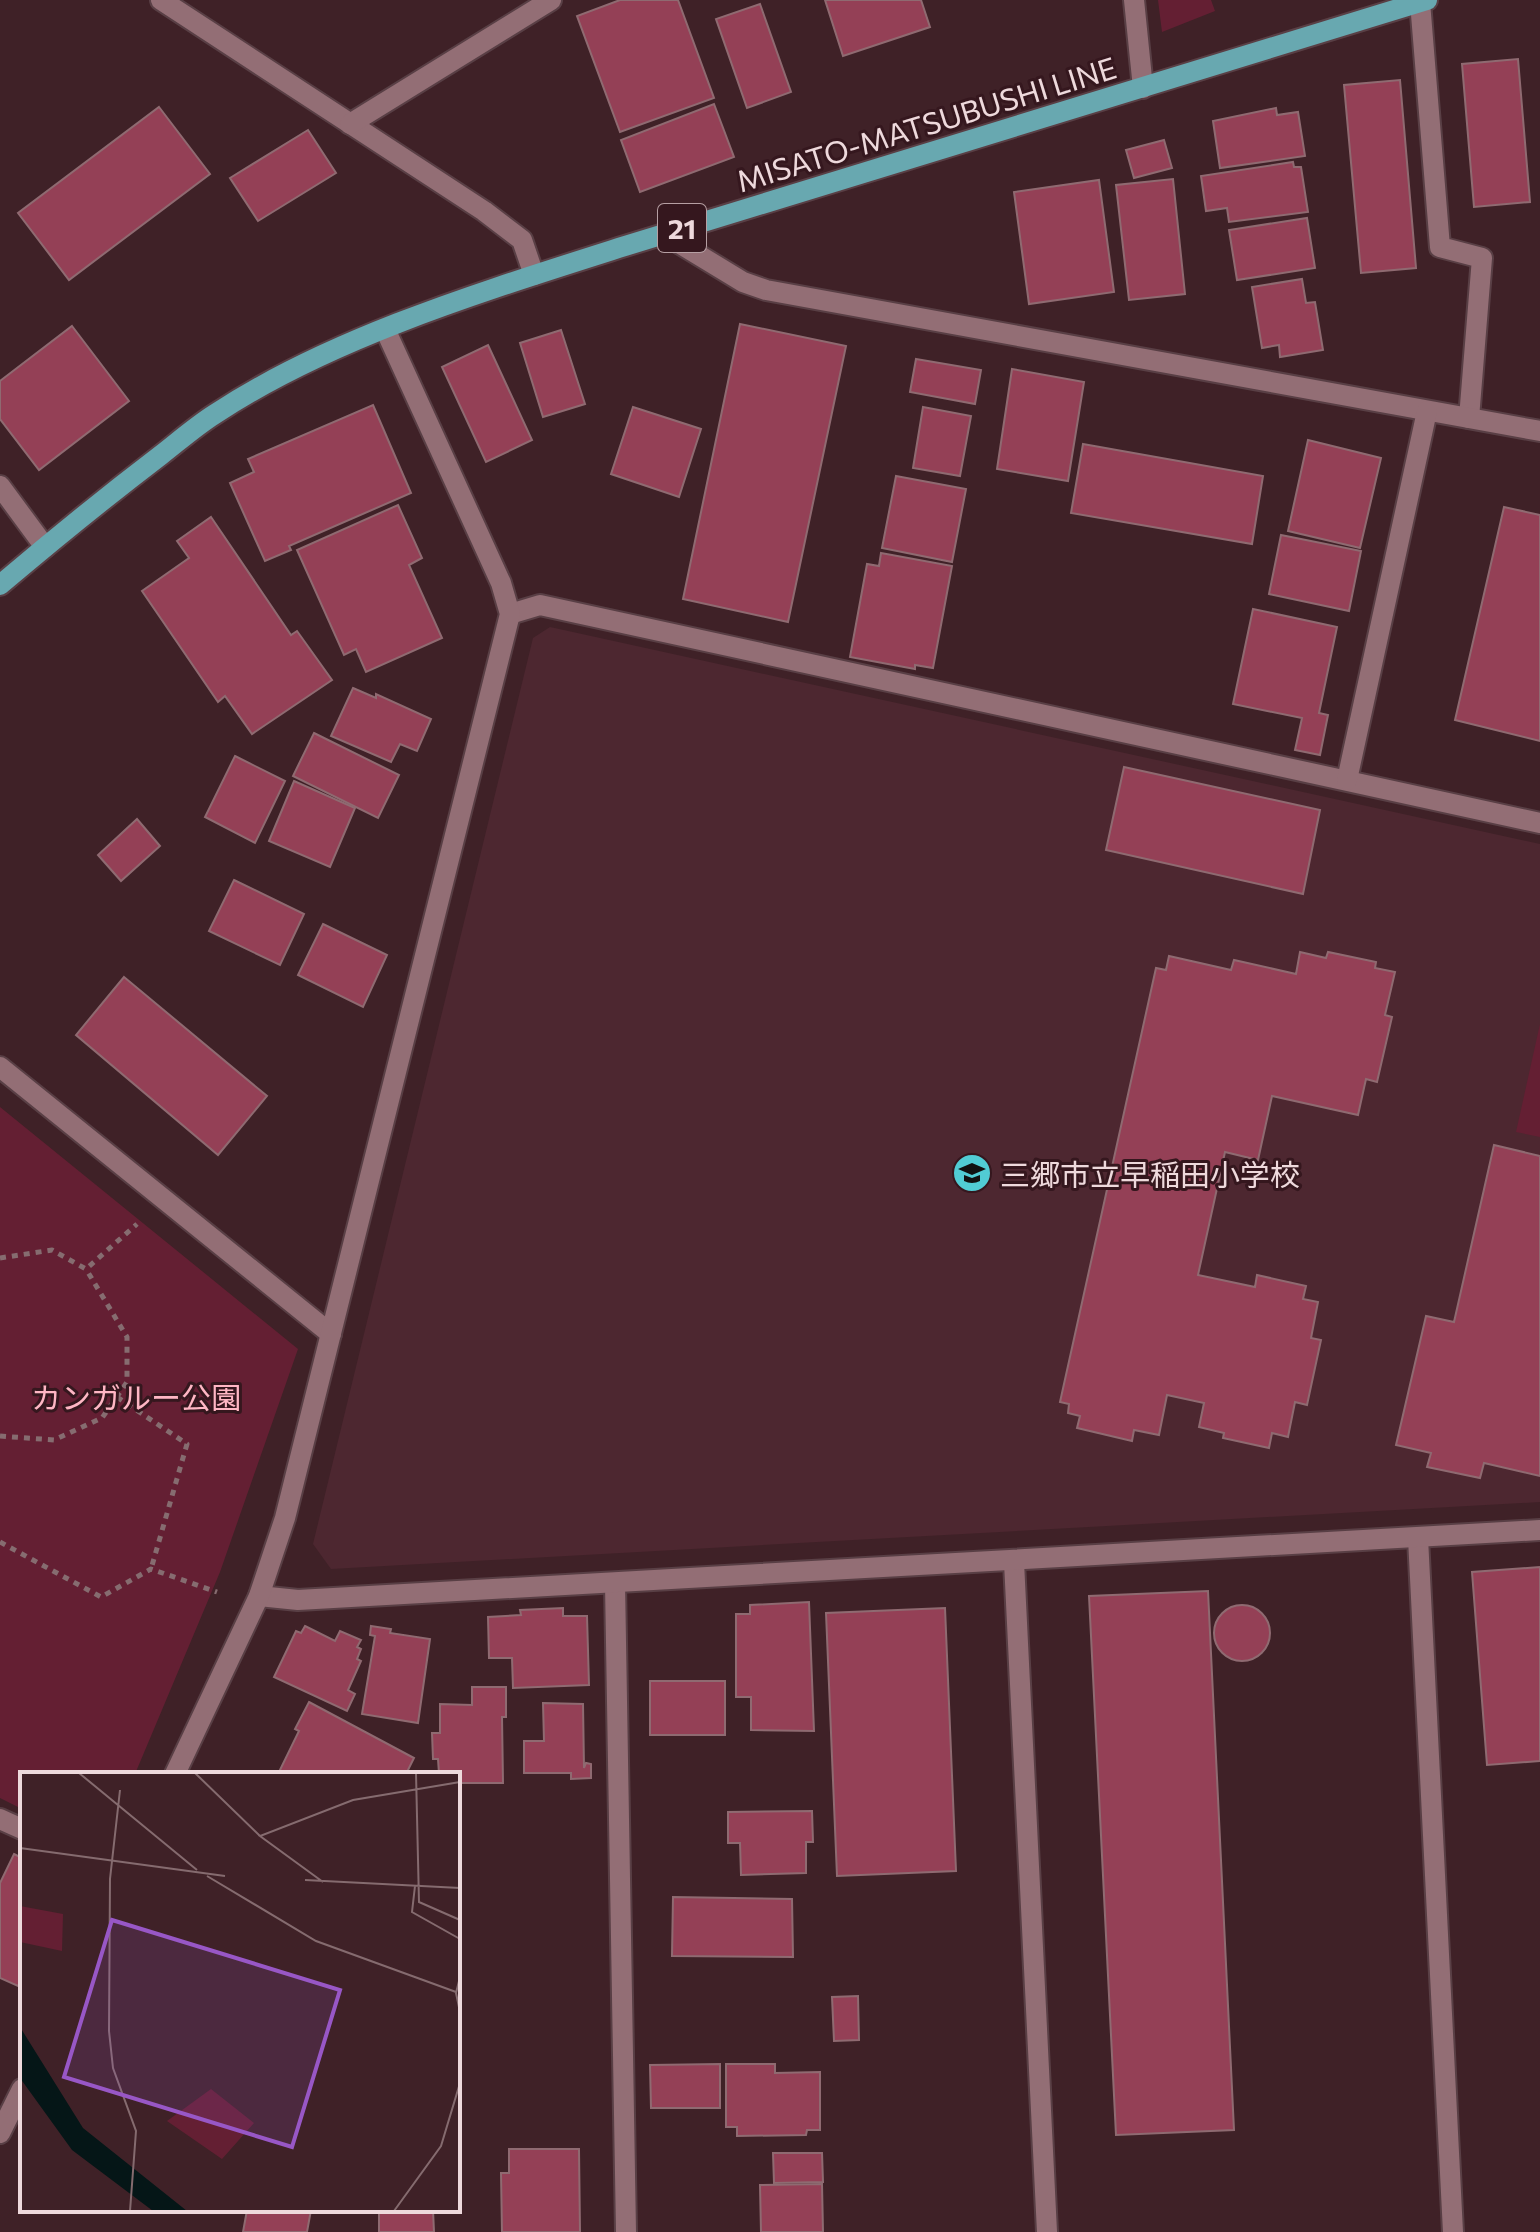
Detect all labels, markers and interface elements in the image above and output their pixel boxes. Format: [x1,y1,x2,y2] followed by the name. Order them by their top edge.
[732,48,1120,198] street label: MISATO-MATSUBUSHI LINE
[658,204,706,252] road number: 21
[951,1152,993,1194] school or university icon: 三郷市立早稲田小学校
[1000,1155,1300,1192] place label: 三郷市立早稲田小学校
[31,1378,241,1415] park label: カンガルー公園
[20,1772,460,2212] inset map

